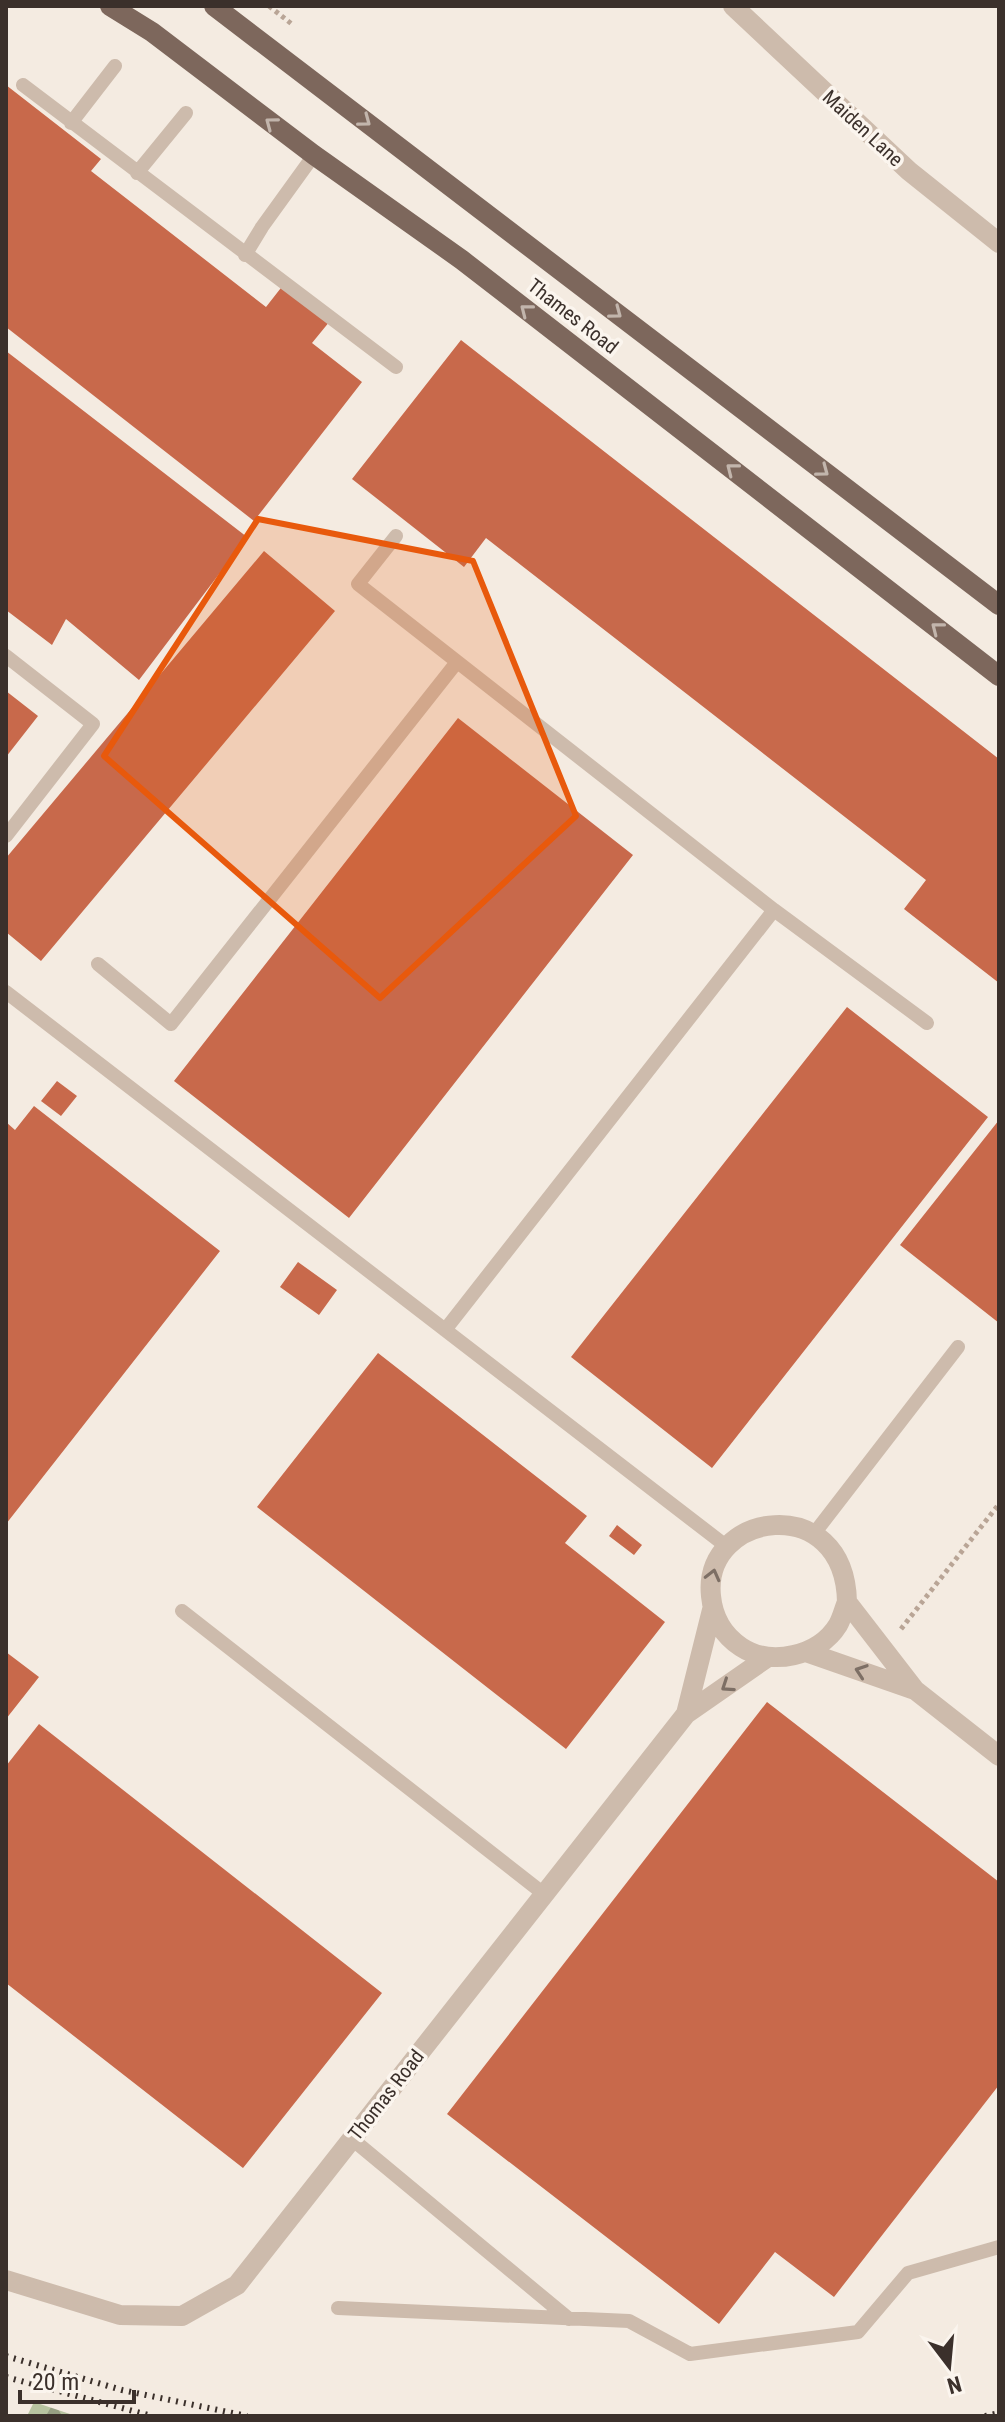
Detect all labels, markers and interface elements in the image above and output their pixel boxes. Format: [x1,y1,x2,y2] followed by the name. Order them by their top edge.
[818,85,908,171] street label: Maiden Lane
[356,111,371,126] one-way arrow
[265,118,280,132] one-way arrow
[523,273,623,359] street label: Thames Road
[607,303,622,317] one-way arrow
[520,305,535,319] one-way arrow
[814,461,829,475] one-way arrow
[726,464,741,478] one-way arrow
[932,623,946,638] one-way arrow
[704,1569,721,1583] one-way arrow
[854,1664,868,1680] one-way arrow
[721,1676,735,1691] one-way arrow
[343,2045,429,2145] street label: Thomas Road
[909,2326,989,2406] north arrow
[20,2354,134,2404] scale bar
[32,2368,79,2396] text: 20 m
[944,2371,964,2399] text: N

